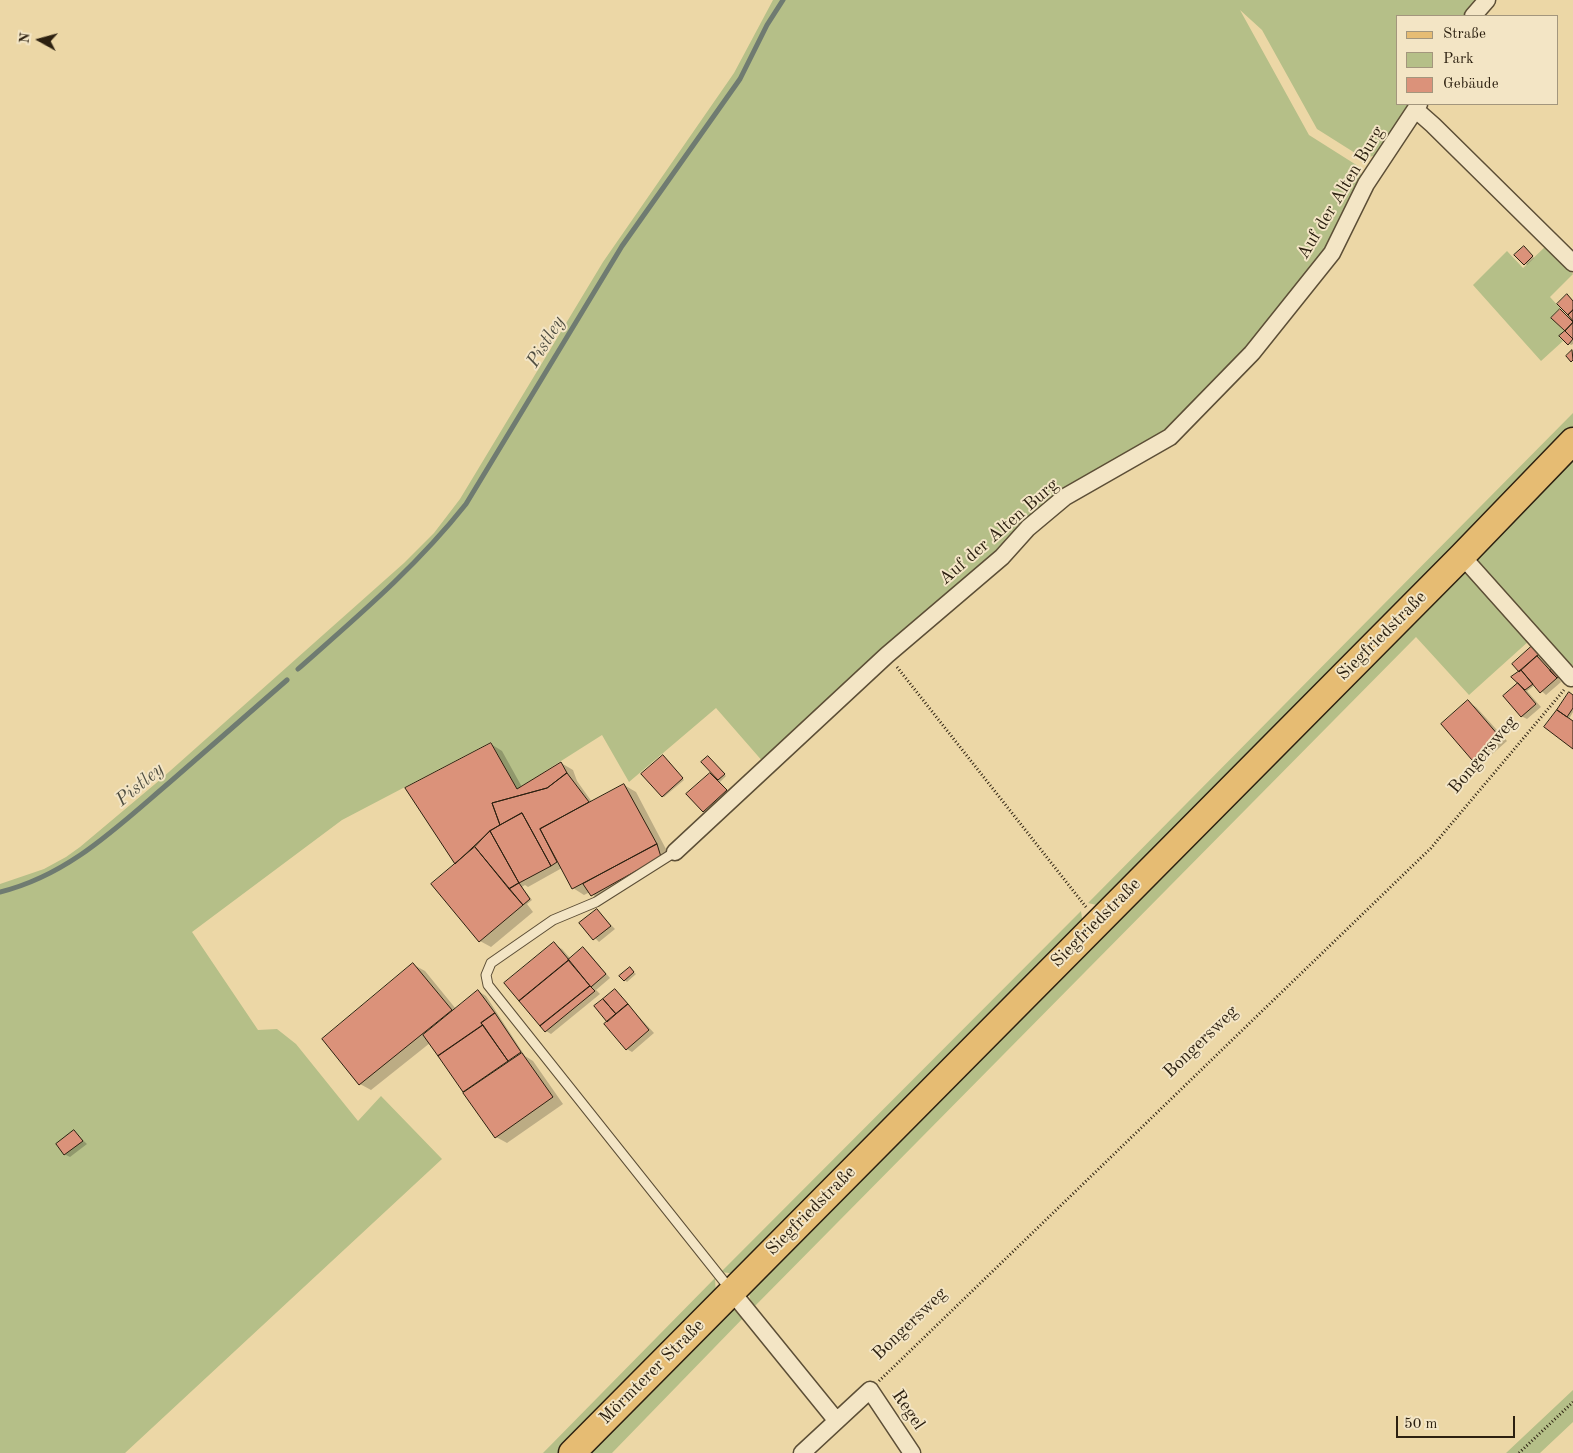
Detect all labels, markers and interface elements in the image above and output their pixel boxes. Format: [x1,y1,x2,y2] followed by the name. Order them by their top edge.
[15,15,65,65] north arrow
[1396,15,1558,105] legend
[1443,27,1486,42] text: Straße
[18,32,33,44] text: N
[1443,52,1474,67] text: Park
[1443,77,1499,92] text: Gebäude
[1293,122,1389,264] street label: Auf der Alten Burg
[522,312,570,372] water label: Pistley
[935,474,1063,590] street label: Auf der Alten Burg
[1333,587,1431,685] street label: Siegfriedstraße
[1444,712,1522,798] street label: Bongersweg
[111,758,169,812] water label: Pistley
[1047,874,1145,972] street label: Siegfriedstraße
[1159,1001,1243,1083] street label: Bongersweg
[762,1162,860,1260] street label: Siegfriedstraße
[868,1283,952,1365] street label: Bongersweg
[595,1315,709,1429] street label: Mörmterer Straße
[887,1386,929,1434] street label: Regel
[1398,1406,1517,1438] scale bar
[1404,1417,1438,1432] text: 50 m

